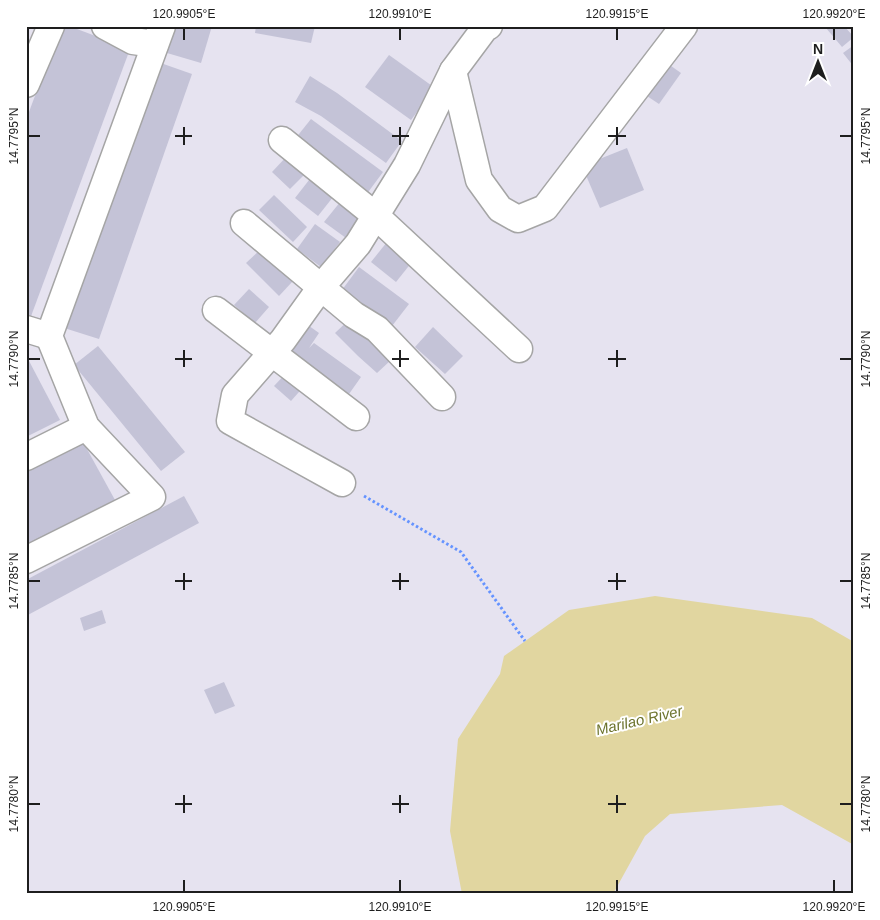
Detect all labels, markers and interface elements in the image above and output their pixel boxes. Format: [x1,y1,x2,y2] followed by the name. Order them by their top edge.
[153,7,215,21] text: 120.9905°E
[369,7,431,21] text: 120.9910°E
[586,7,648,21] text: 120.9915°E
[803,7,865,21] text: 120.9920°E
[792,38,842,88] north arrow
[813,41,823,57] text: N
[7,108,21,164] text: 14.7795°N
[859,108,873,164] text: 14.7795°N
[7,331,21,387] text: 14.7790°N
[859,331,873,387] text: 14.7790°N
[7,553,21,609] text: 14.7785°N
[859,553,873,609] text: 14.7785°N
[594,702,685,738] water label: Marilao River
[7,776,21,832] text: 14.7780°N
[859,776,873,832] text: 14.7780°N
[153,900,215,914] text: 120.9905°E
[369,900,431,914] text: 120.9910°E
[586,900,648,914] text: 120.9915°E
[803,900,865,914] text: 120.9920°E

